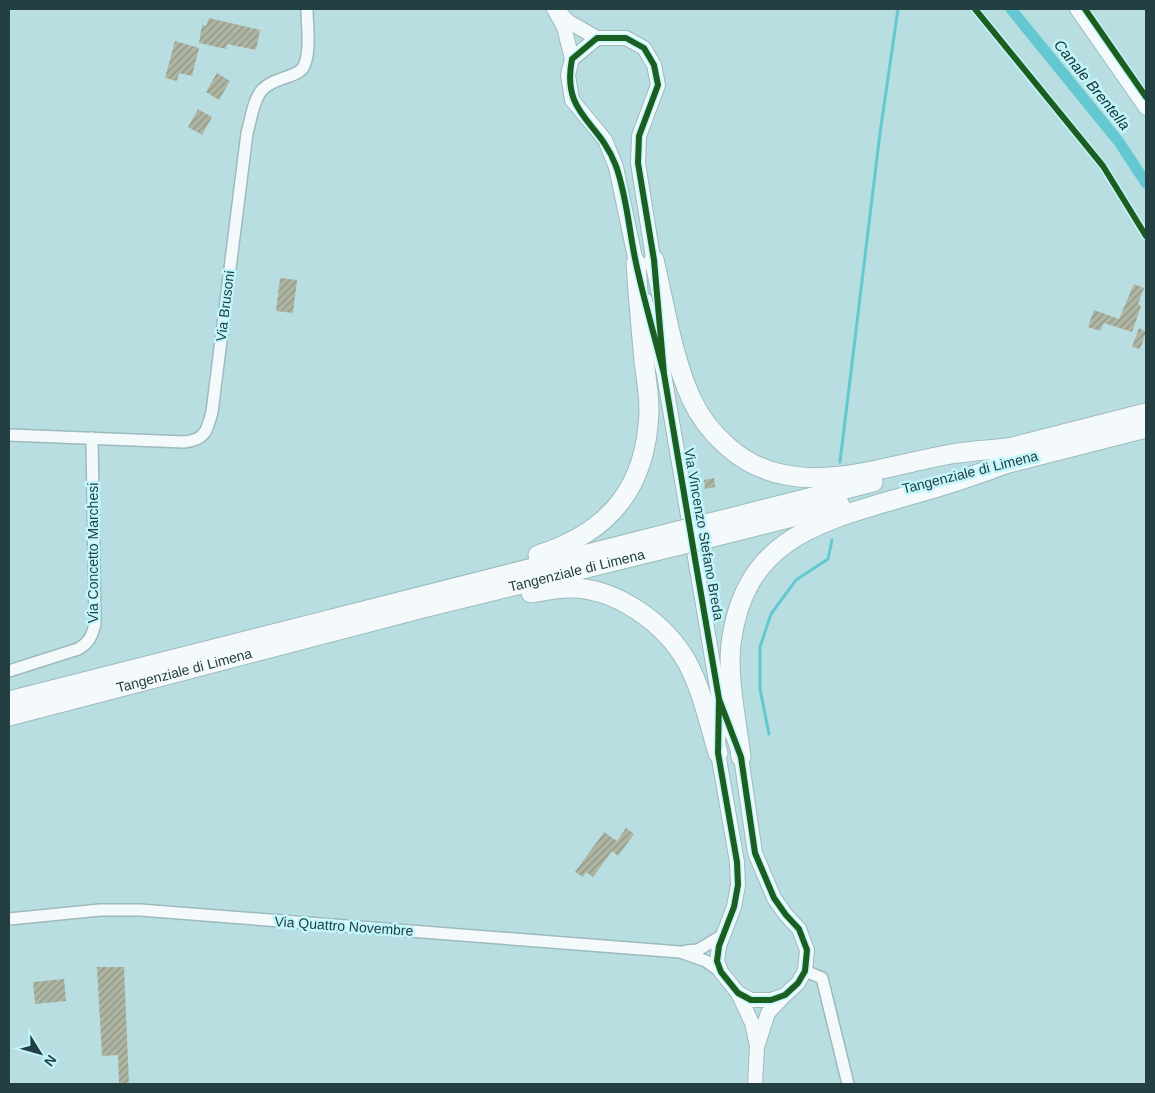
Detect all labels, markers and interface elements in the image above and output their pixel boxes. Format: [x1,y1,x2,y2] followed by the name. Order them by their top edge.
[1051,36,1134,133] water label: Canale Brentella
[213,270,237,342] street label: Via Brusoni
[681,447,727,622] street label: Via Vincenzo Stefano Breda
[900,447,1040,497] street label: Tangenziale di Limena
[85,483,101,623] street label: Via Concetto Marchesi
[507,546,646,595] street label: Tangenziale di Limena
[115,645,254,696] street label: Tangenziale di Limena
[274,913,414,939] street label: Via Quattro Novembre
[15,1028,65,1078] north arrow
[41,1052,60,1070] text: N

